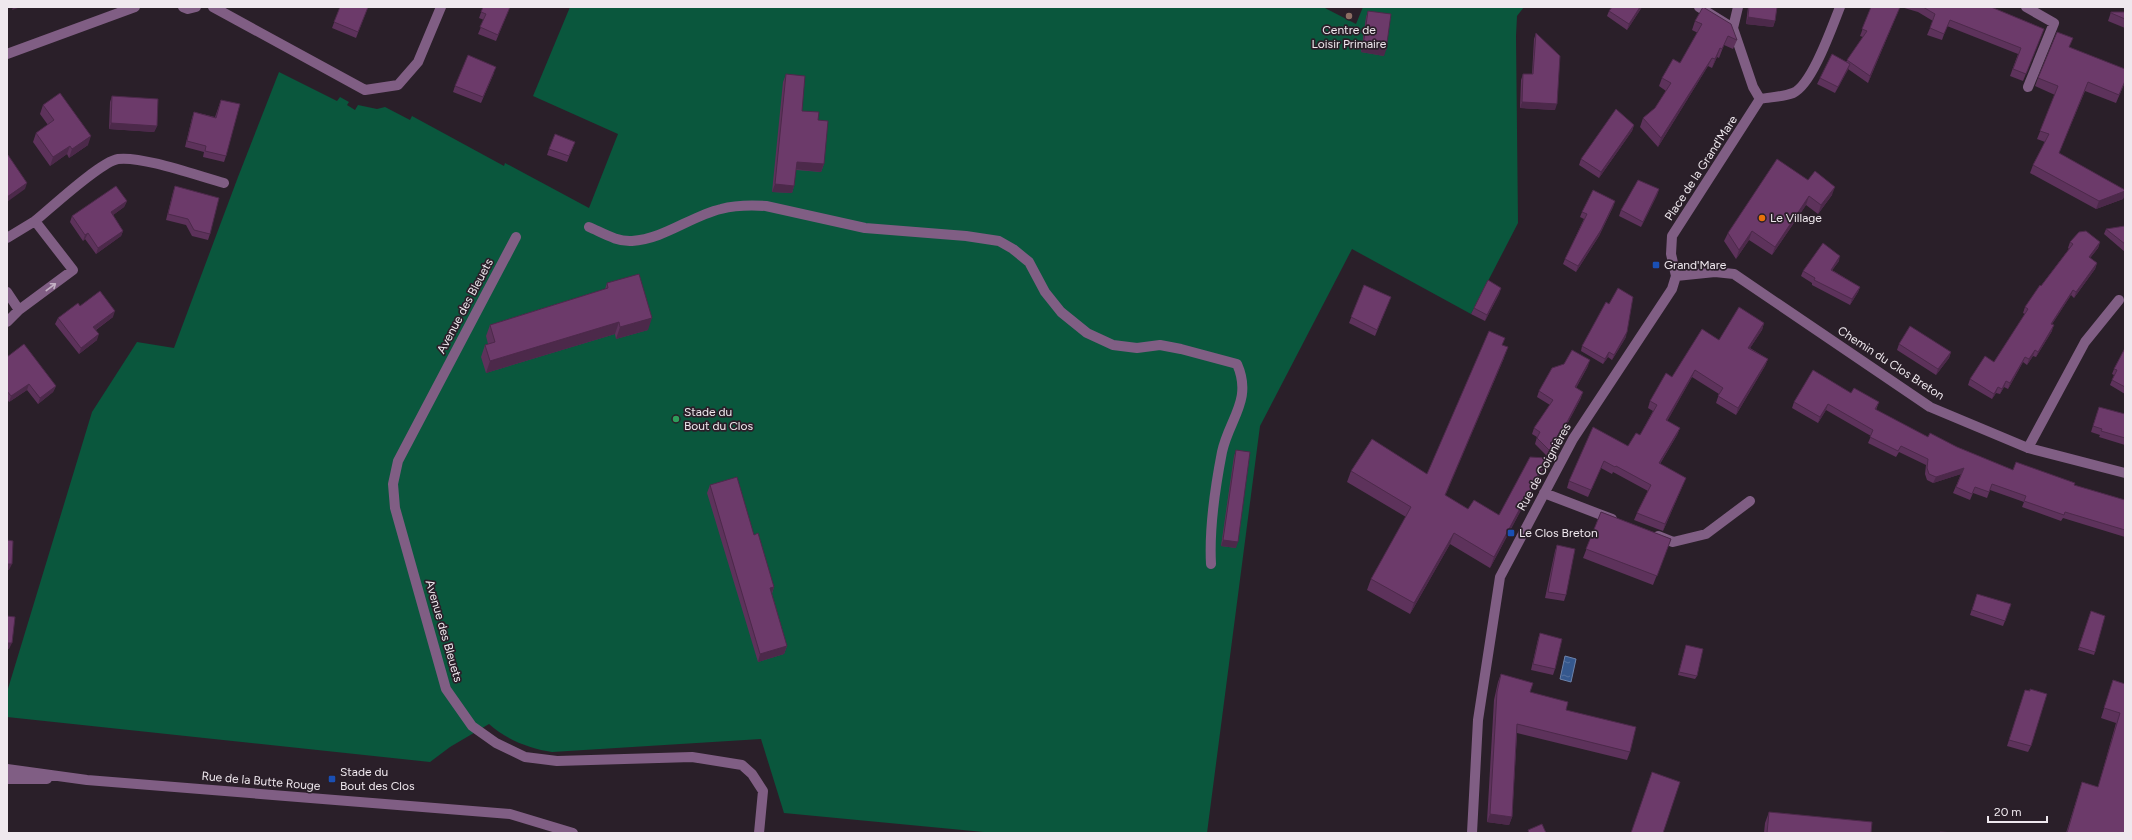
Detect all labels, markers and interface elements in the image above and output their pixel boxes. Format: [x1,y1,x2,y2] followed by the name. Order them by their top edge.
[1344,11,1354,21] marker: Centre de Loisir Primaire
[1312,23,1387,51] place label: Centre de Loisir Primaire
[1662,113,1740,223] street label: Place de la Grand'Mare
[1770,211,1822,225] place label: Le Village
[1757,213,1767,223] marker: Le Village
[434,256,496,356] street label: Avenue des Bleuets
[1664,258,1727,272] place label: Grand'Mare
[1651,260,1661,270] marker: Grand'Mare
[45,283,56,291] one-way arrow
[1835,323,1947,403] street label: Chemin du Clos Breton
[684,405,753,433] place label: Stade du Bout du Clos
[671,414,681,424] marker: Stade du Bout du Clos
[1514,420,1574,513] street label: Rue de Coignières
[1519,526,1598,540] place label: Le Clos Breton
[1506,528,1516,538] marker: Le Clos Breton
[423,578,465,684] street label: Avenue des Bleuets
[340,765,415,793] place label: Stade du Bout des Clos
[201,769,321,793] street label: Rue de la Butte Rouge
[327,774,337,784] marker: Stade du Bout des Clos
[1988,798,2047,824] scale bar
[1994,805,2022,819] text: 20 m

